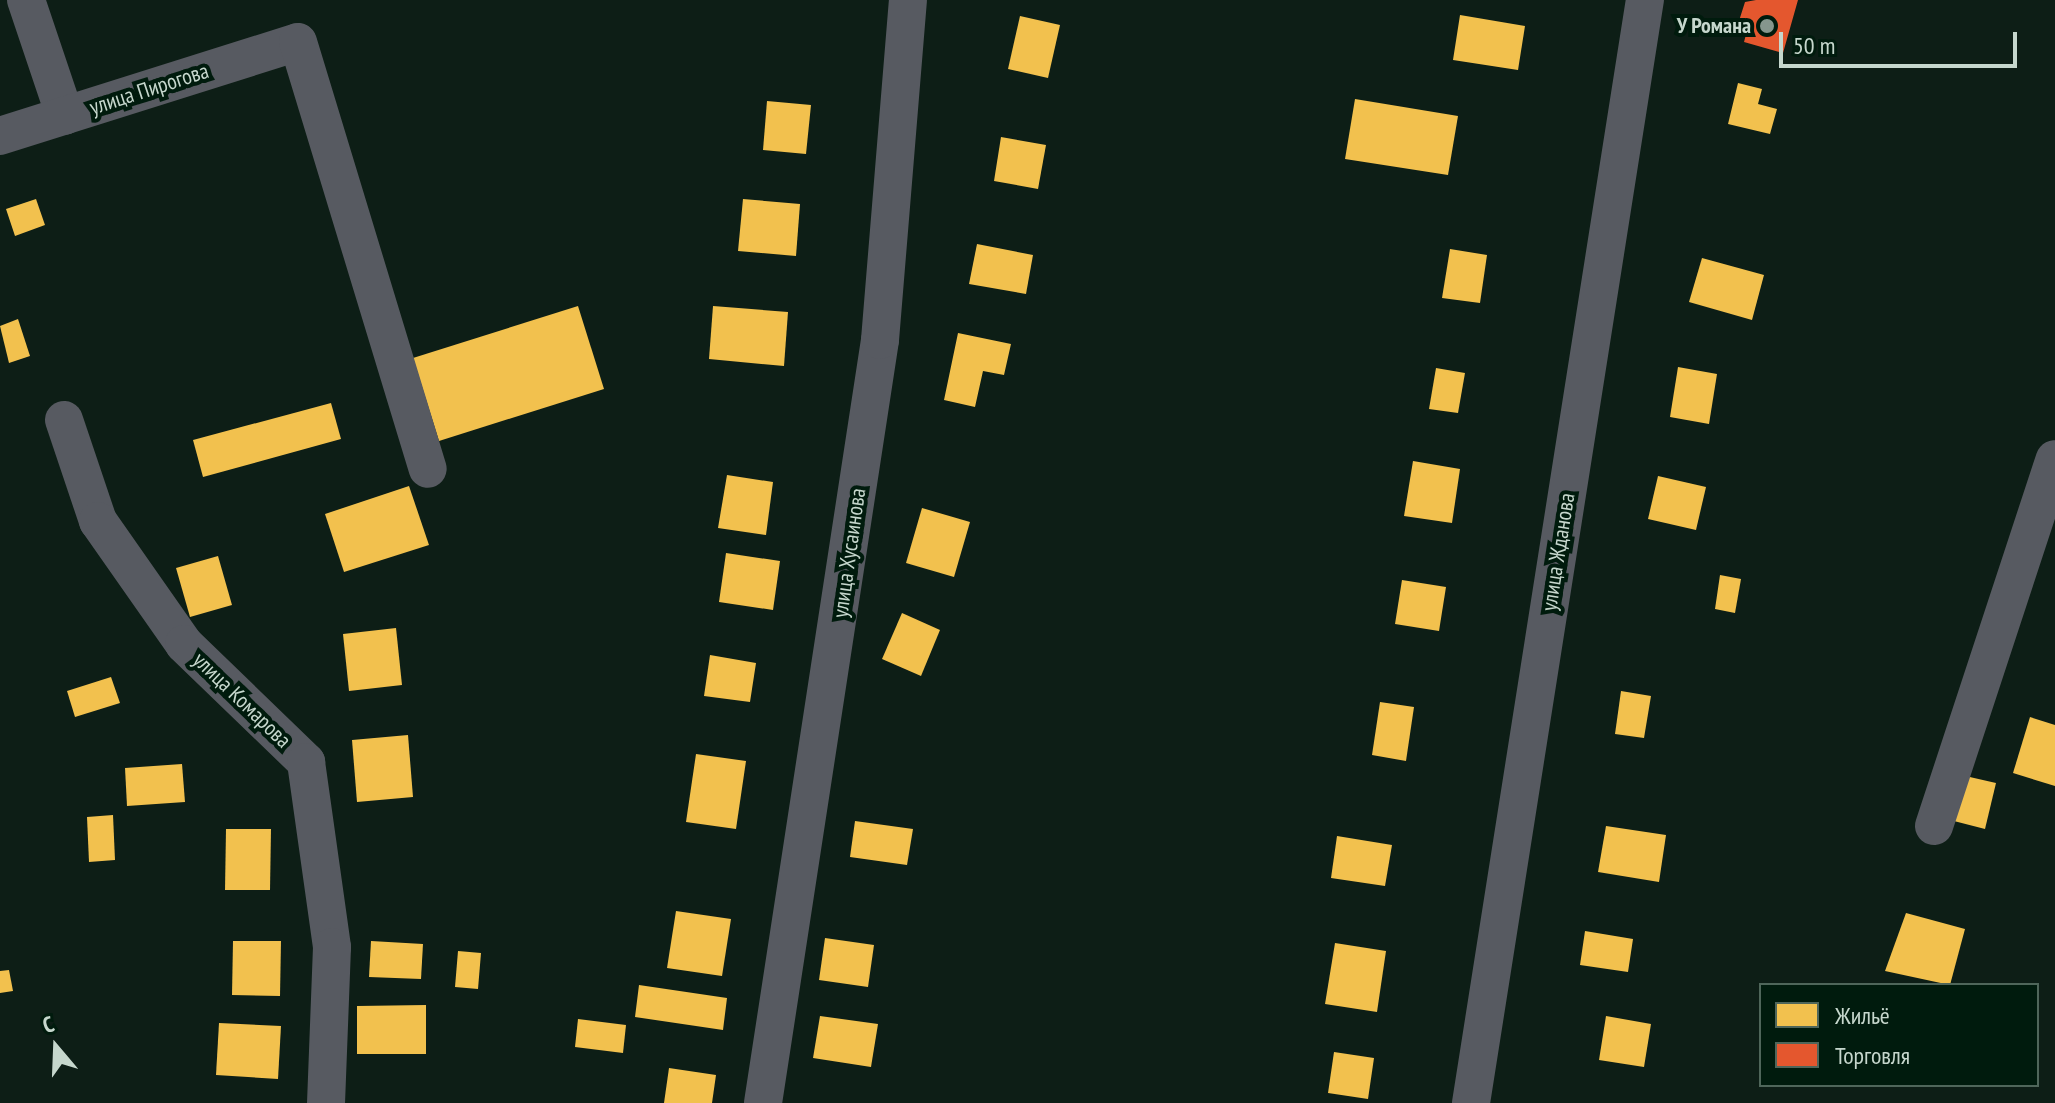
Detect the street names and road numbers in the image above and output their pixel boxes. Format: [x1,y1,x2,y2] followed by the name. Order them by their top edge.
[86,57,212,121] street label: улица Пирогова
[827,486,871,620] street label: улица Хусаинова
[1536,491,1580,613] street label: улица Жданова
[187,647,297,753] street label: улица Комарова

